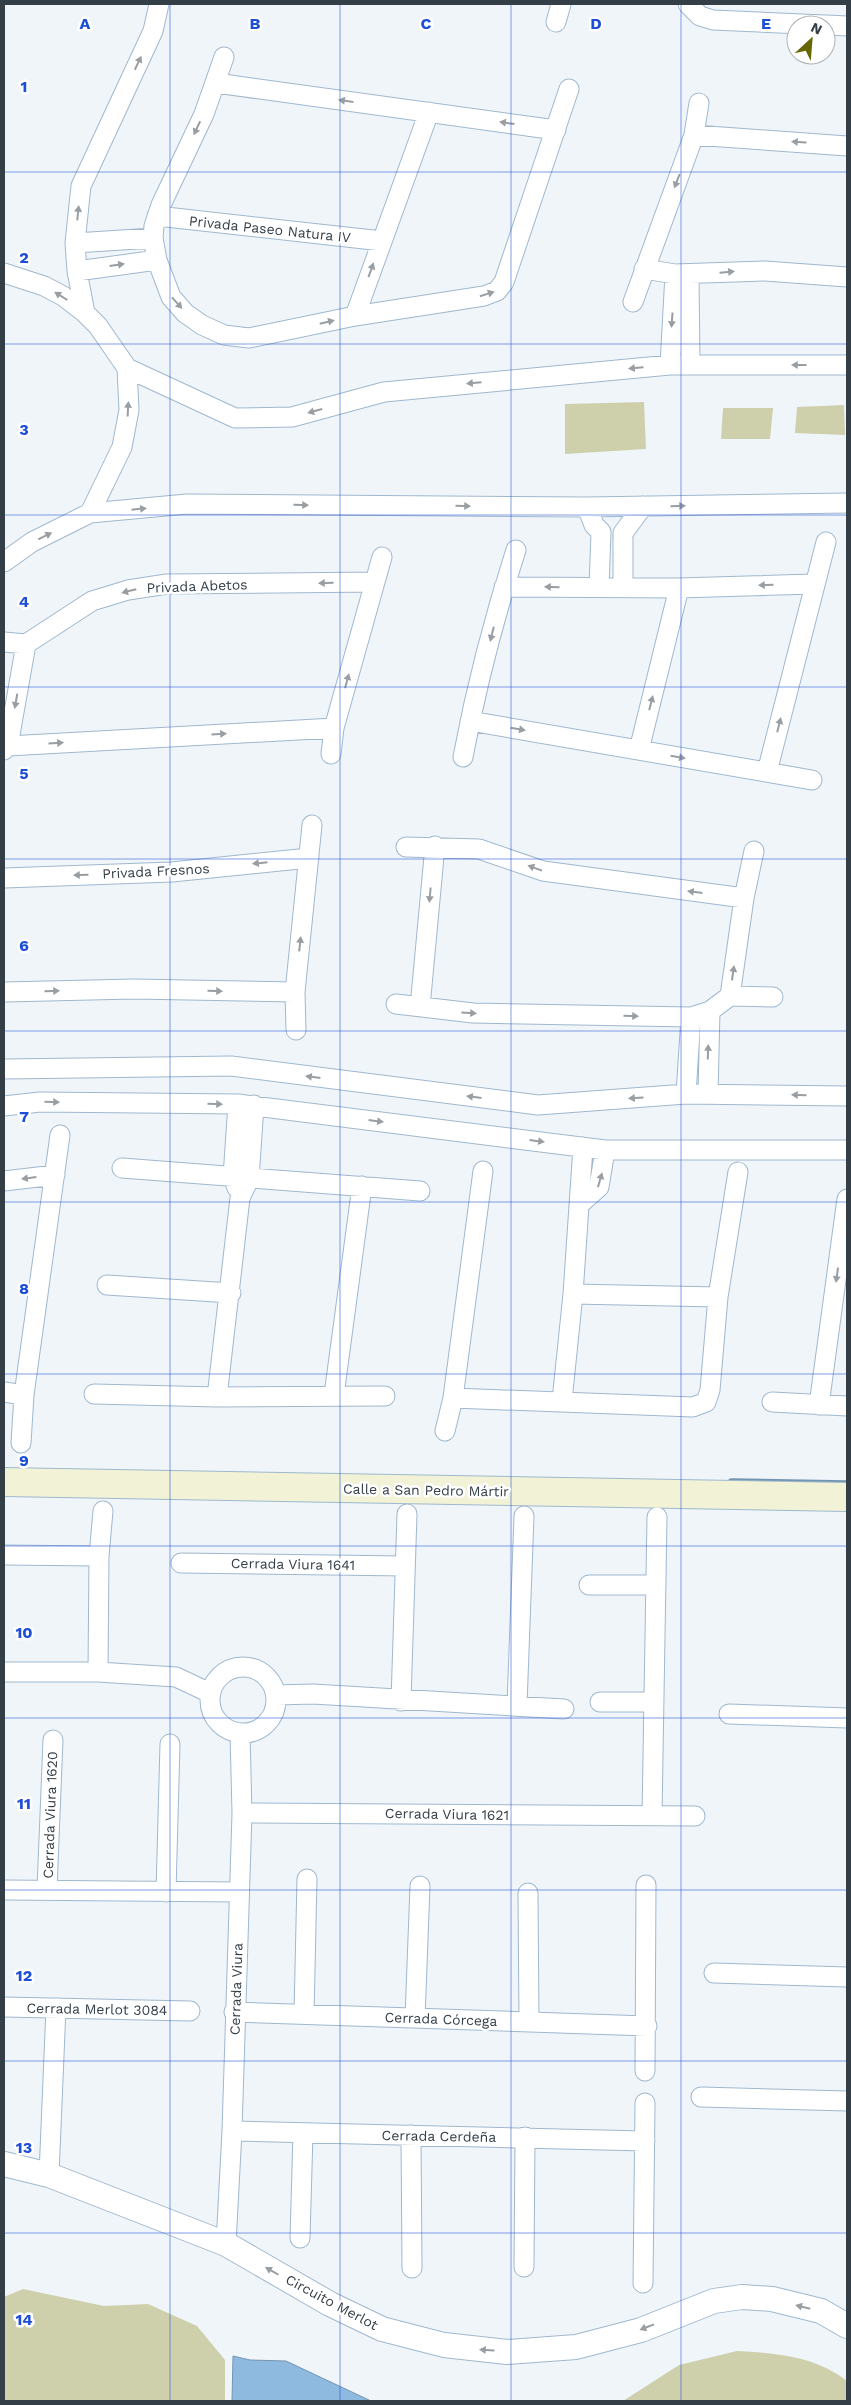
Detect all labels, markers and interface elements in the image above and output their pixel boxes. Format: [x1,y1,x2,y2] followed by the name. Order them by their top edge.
[80,14,91,33] text: A
[250,14,261,33] text: B
[421,14,432,33] text: C
[590,14,602,33] text: D
[761,14,771,33] text: E
[786,15,836,65] north arrow
[809,19,825,38] text: N
[134,56,142,70] one-way arrow
[21,77,27,96] text: 1
[338,97,354,105] one-way arrow
[499,119,515,127] one-way arrow
[193,121,201,135] one-way arrow
[790,138,806,146] one-way arrow
[672,174,680,188] one-way arrow
[74,204,82,220] one-way arrow
[188,213,352,245] street label: Privada Paseo Natura IV
[19,248,29,267] text: 2
[109,261,125,269] one-way arrow
[367,262,375,277] one-way arrow
[719,267,735,275] one-way arrow
[480,290,495,298] one-way arrow
[54,291,67,300] one-way arrow
[171,297,183,309] one-way arrow
[668,312,676,328] one-way arrow
[320,318,335,326] one-way arrow
[790,361,806,369] one-way arrow
[628,365,644,373] one-way arrow
[466,379,482,387] one-way arrow
[124,401,132,417] one-way arrow
[307,407,322,415] one-way arrow
[19,420,29,439] text: 3
[293,501,309,509] one-way arrow
[671,501,687,509] one-way arrow
[456,502,472,510] one-way arrow
[131,504,147,512] one-way arrow
[38,532,52,540] one-way arrow
[146,576,248,596] street label: Privada Abetos
[317,579,333,587] one-way arrow
[757,582,773,590] one-way arrow
[543,583,559,591] one-way arrow
[121,587,136,595] one-way arrow
[19,592,29,611] text: 4
[488,626,496,641] one-way arrow
[343,674,351,689] one-way arrow
[11,693,19,709] one-way arrow
[647,695,655,710] one-way arrow
[775,717,783,732] one-way arrow
[510,726,526,734] one-way arrow
[211,730,227,738] one-way arrow
[49,739,65,747] one-way arrow
[670,753,686,761] one-way arrow
[19,764,29,783] text: 5
[252,859,268,867] one-way arrow
[102,860,210,882] street label: Privada Fresnos
[527,864,542,872] one-way arrow
[73,871,89,879] one-way arrow
[426,887,434,903] one-way arrow
[687,888,703,896] one-way arrow
[19,936,29,955] text: 6
[296,936,304,952] one-way arrow
[729,964,737,980] one-way arrow
[45,987,61,995] one-way arrow
[207,987,223,995] one-way arrow
[461,1009,477,1017] one-way arrow
[624,1012,640,1020] one-way arrow
[704,1044,712,1060] one-way arrow
[305,1073,321,1081] one-way arrow
[790,1091,806,1099] one-way arrow
[466,1093,482,1101] one-way arrow
[628,1094,644,1102] one-way arrow
[45,1098,61,1106] one-way arrow
[207,1100,223,1108] one-way arrow
[19,1107,29,1126] text: 7
[369,1117,385,1125] one-way arrow
[530,1137,546,1145] one-way arrow
[596,1173,604,1188] one-way arrow
[21,1174,37,1182] one-way arrow
[833,1267,841,1283] one-way arrow
[19,1279,29,1298] text: 8
[19,1451,29,1470] text: 9
[343,1481,509,1499] street label: Calle a San Pedro Mártir
[231,1555,355,1573] street label: Cerrada Viura 1641
[15,1623,33,1642] text: 10
[40,1751,60,1879] street label: Cerrada Viura 1620
[17,1794,31,1813] text: 11
[385,1805,509,1823] street label: Cerrada Viura 1621
[226,1942,246,2035] street label: Cerrada Viura
[16,1966,32,1985] text: 12
[26,2000,168,2018] street label: Cerrada Merlot 3084
[384,2009,498,2029] street label: Cerrada Córcega
[382,2127,497,2145] street label: Cerrada Cerdeña
[16,2138,32,2157] text: 13
[265,2266,278,2275] one-way arrow
[283,2271,381,2333] street label: Circuito Merlot
[795,2302,810,2310] one-way arrow
[15,2310,33,2329] text: 14
[639,2323,654,2331] one-way arrow
[479,2346,495,2354] one-way arrow

